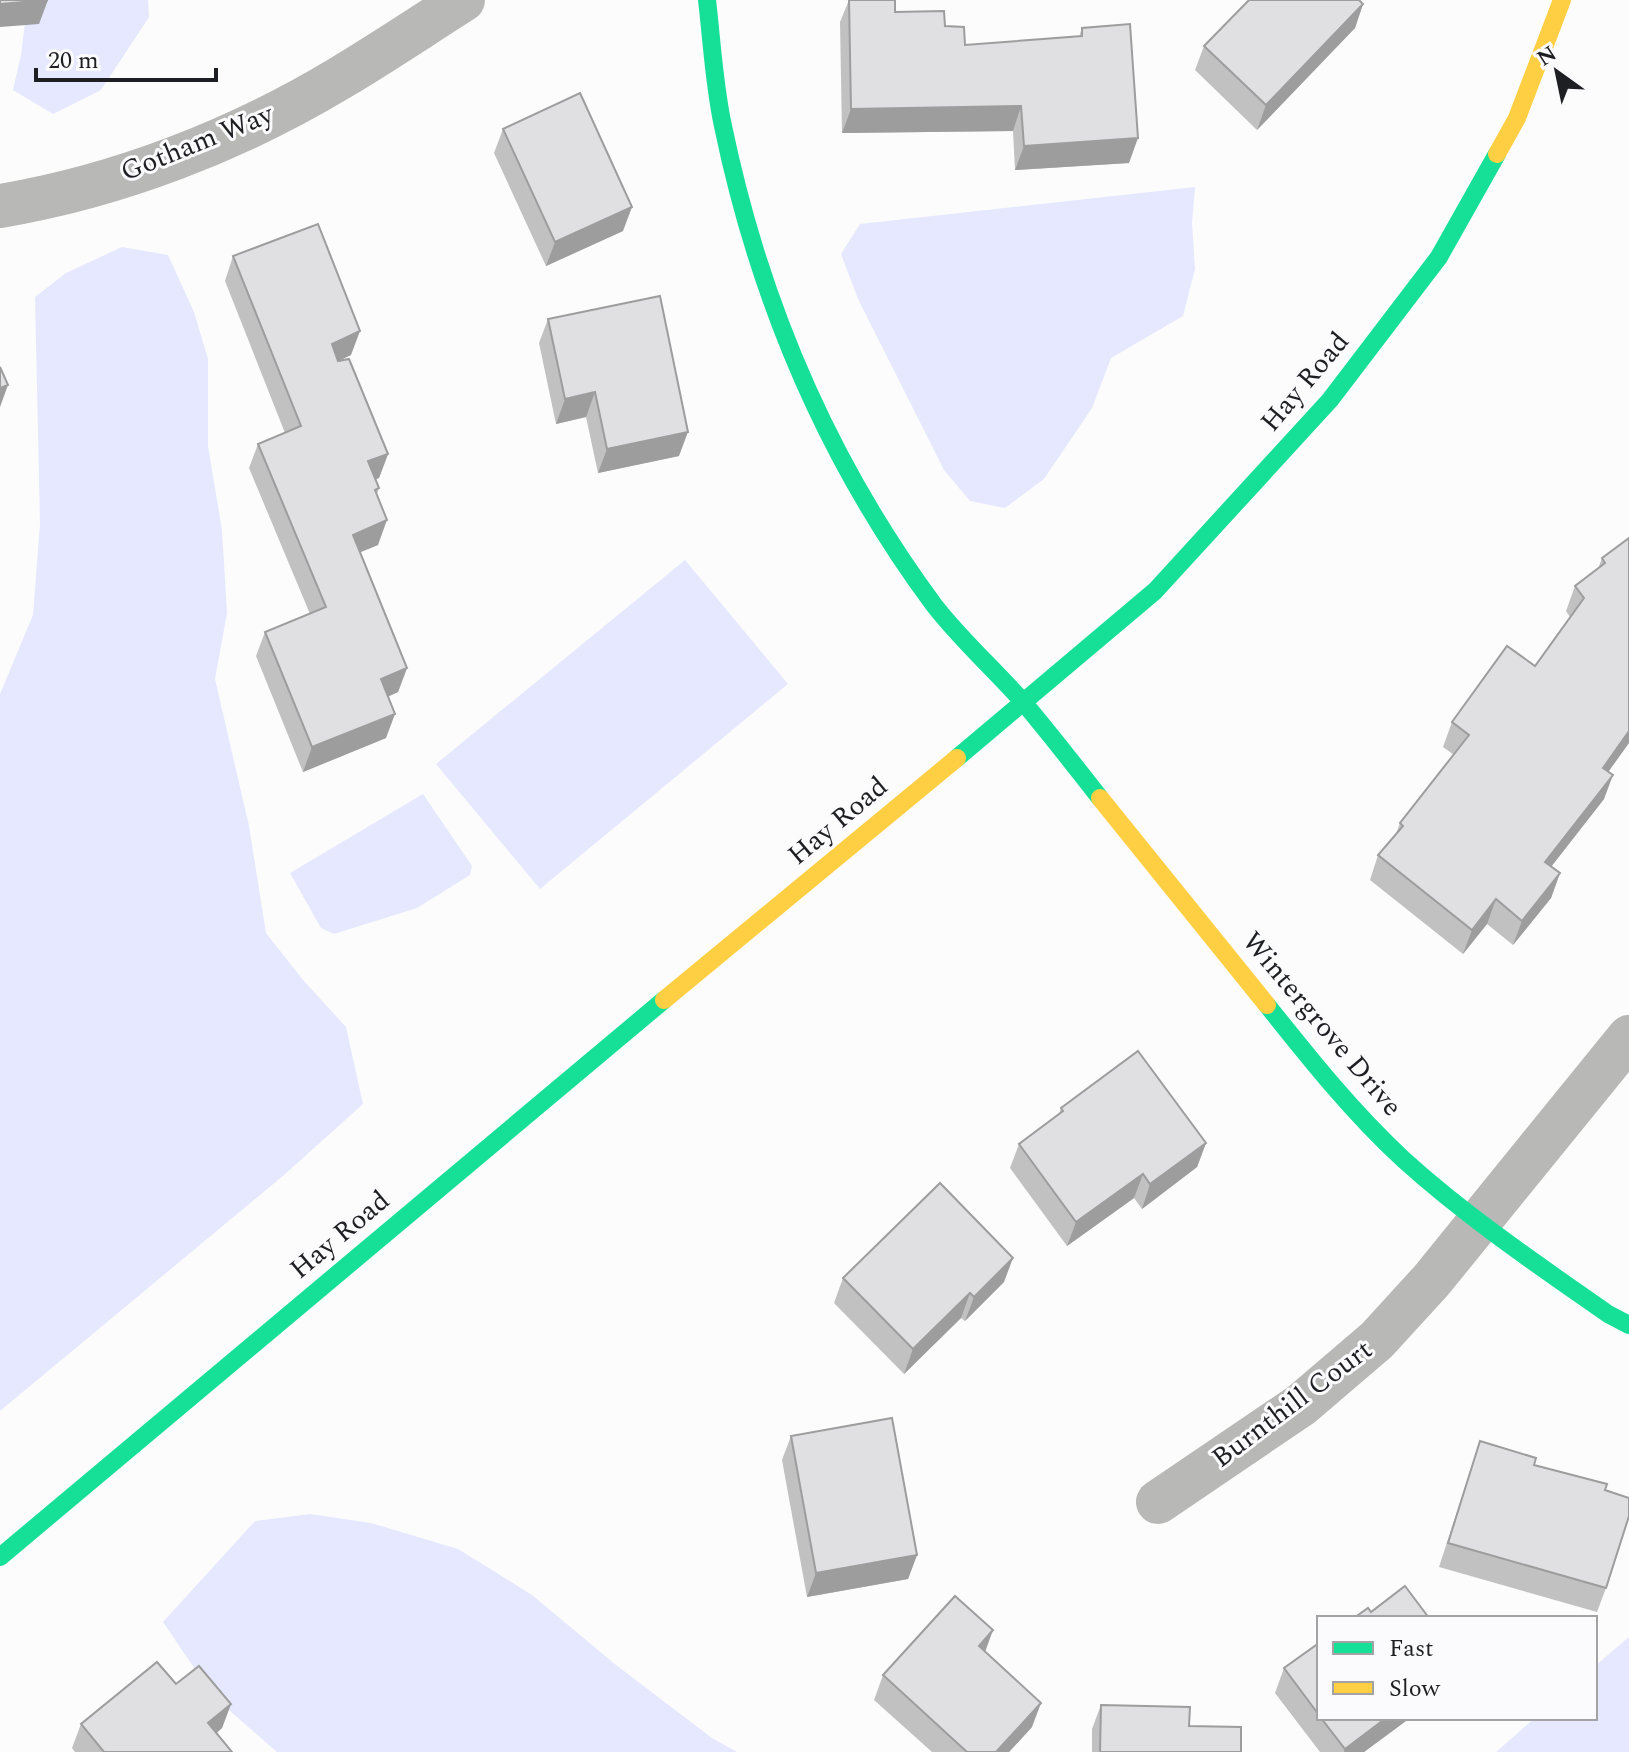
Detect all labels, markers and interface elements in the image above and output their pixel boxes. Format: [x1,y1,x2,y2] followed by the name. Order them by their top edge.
[36,32,216,82] scale bar
[1517,32,1597,112] north arrow
[1530,38,1563,75] text: N
[48,43,99,79] text: 20 m
[114,92,281,193] street label: Gotham Way
[1250,322,1360,442] street label: Hay Road
[778,766,898,876] street label: Hay Road
[1231,922,1413,1126] street label: Wintergrove Drive
[280,1180,400,1290] street label: Hay Road
[1202,1329,1382,1479] street label: Burnthill Court
[1317,1616,1597,1720] legend
[1389,1631,1434,1667] text: Fast
[1389,1671,1441,1707] text: Slow

